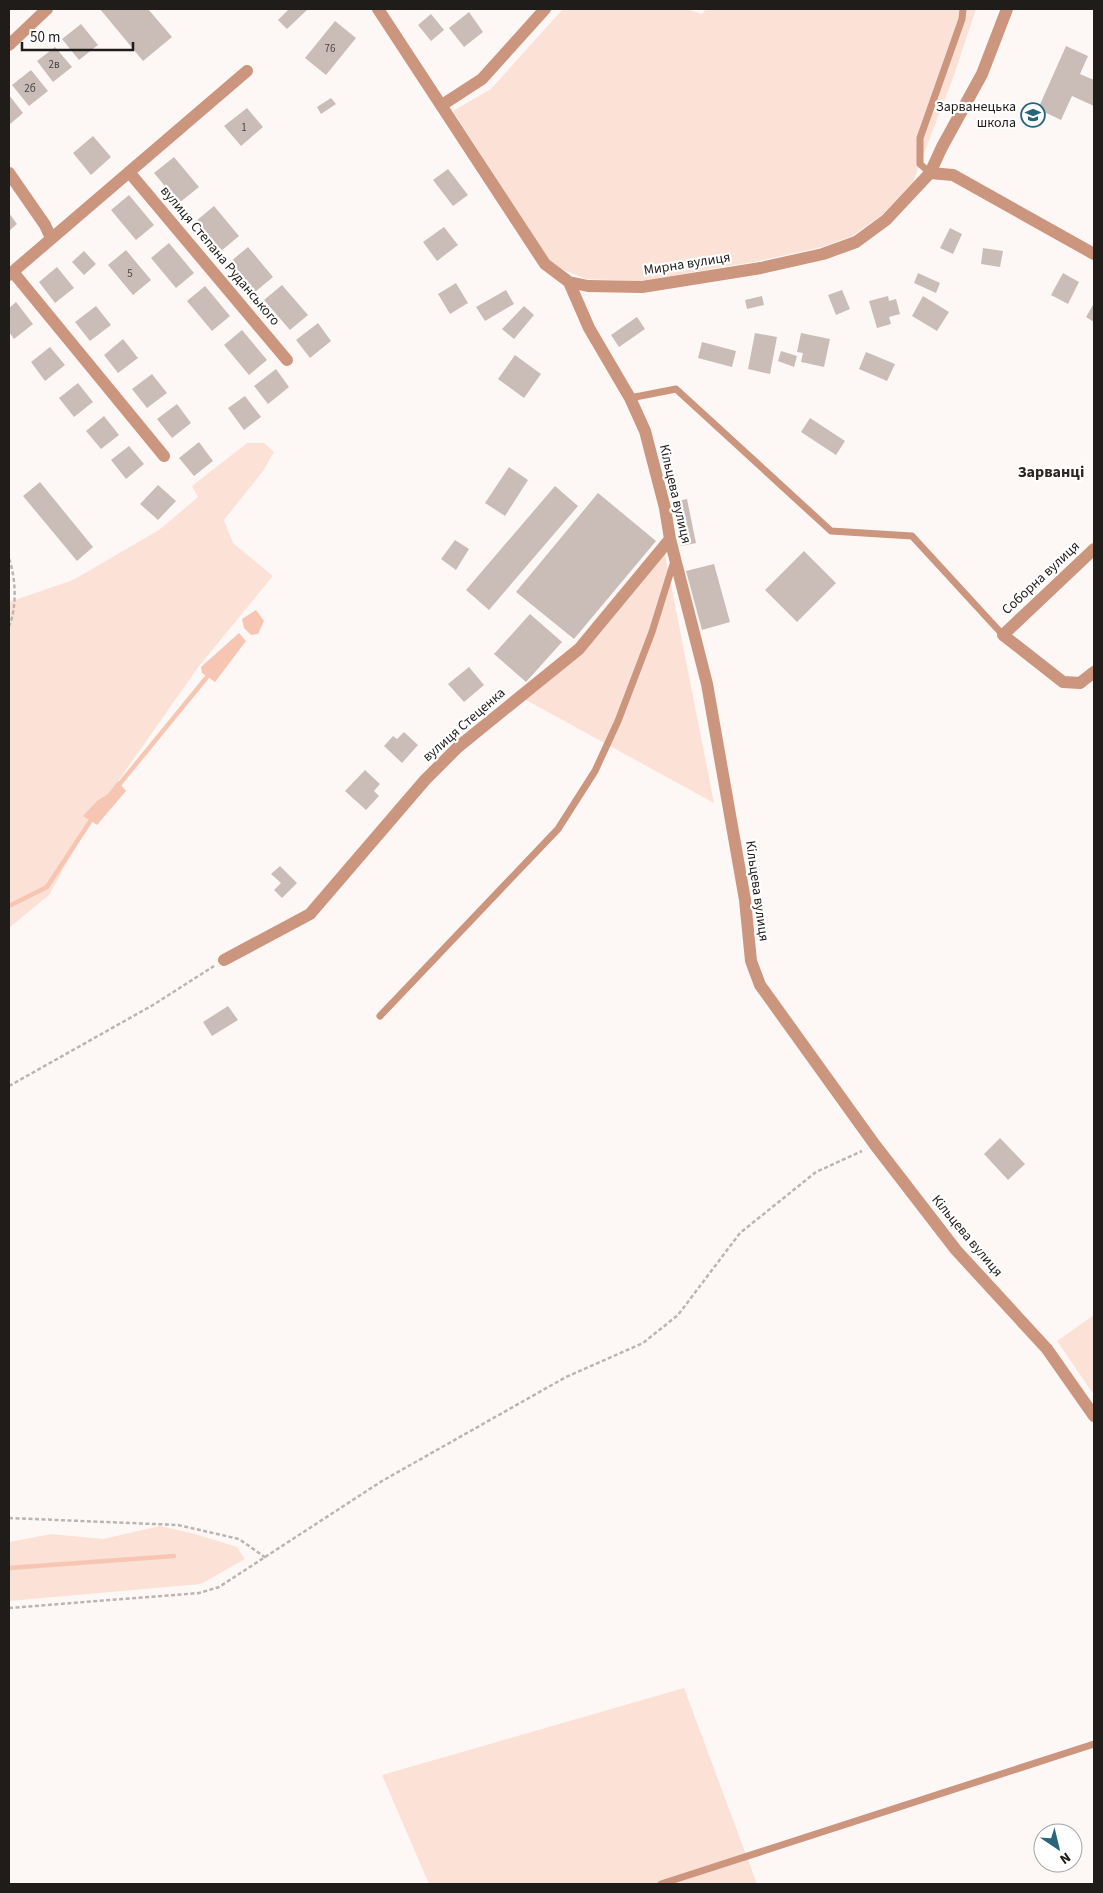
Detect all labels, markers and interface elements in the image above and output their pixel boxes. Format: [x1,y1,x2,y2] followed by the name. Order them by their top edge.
[22,20,134,52] scale bar
[30,27,60,48] text: 50 m
[325,41,336,56] house number: 76
[48,57,60,72] house number: 2в
[24,81,36,96] house number: 2б
[936,97,1016,133] place label: Зарванецька школа
[1020,102,1046,128] school or university icon: Зарванецька школа
[241,120,247,135] house number: 1
[155,182,285,330] street label: вулиця Степана Руданського
[642,247,732,281] street label: Мирна вулиця
[127,266,133,281] house number: 5
[654,442,696,546] street label: Кільцева вулиця
[1018,461,1084,483] district label: Зарванці
[998,537,1084,619] street label: Соборна вулиця
[418,683,510,767] street label: вулиця Стеценка
[740,839,774,943] street label: Кільцева вулиця
[927,1191,1007,1281] street label: Кільцева вулиця
[1033,1823,1083,1873] north arrow
[1055,1847,1074,1869] text: N

